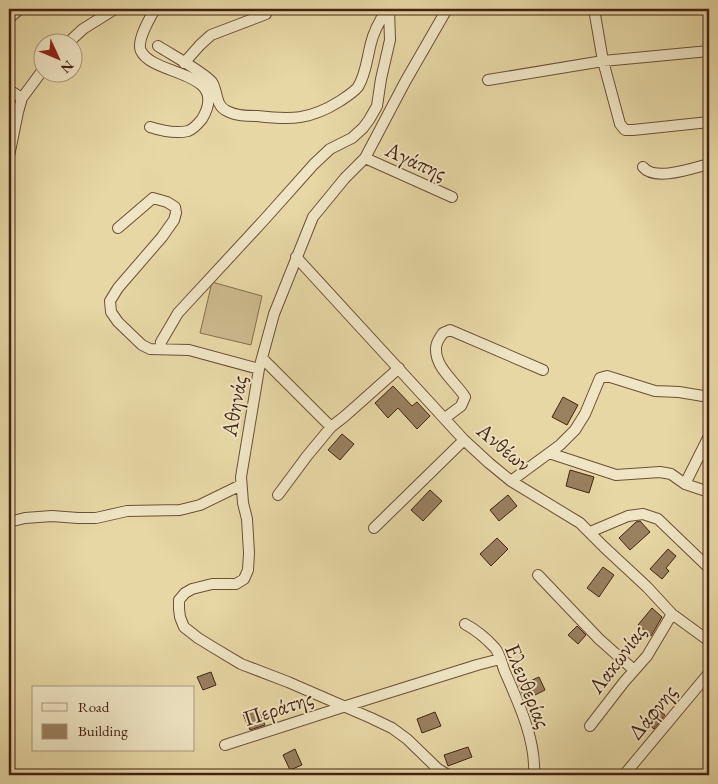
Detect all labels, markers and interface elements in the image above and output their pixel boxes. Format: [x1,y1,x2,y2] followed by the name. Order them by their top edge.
[32,32,82,82] north arrow
[56,57,78,78] text: N
[380,134,451,187] street label: Αγάπης
[214,373,254,440] street label: Αθηνάς
[470,415,537,478] street label: Ανθέων
[581,619,653,700] street label: Λακωνίας
[498,640,558,732] street label: Ελευθερίας
[621,678,683,746] street label: Δάφνης
[239,683,317,733] street label: Περάτης
[32,686,195,752] legend
[78,697,110,716] text: Road
[78,721,128,740] text: Building

